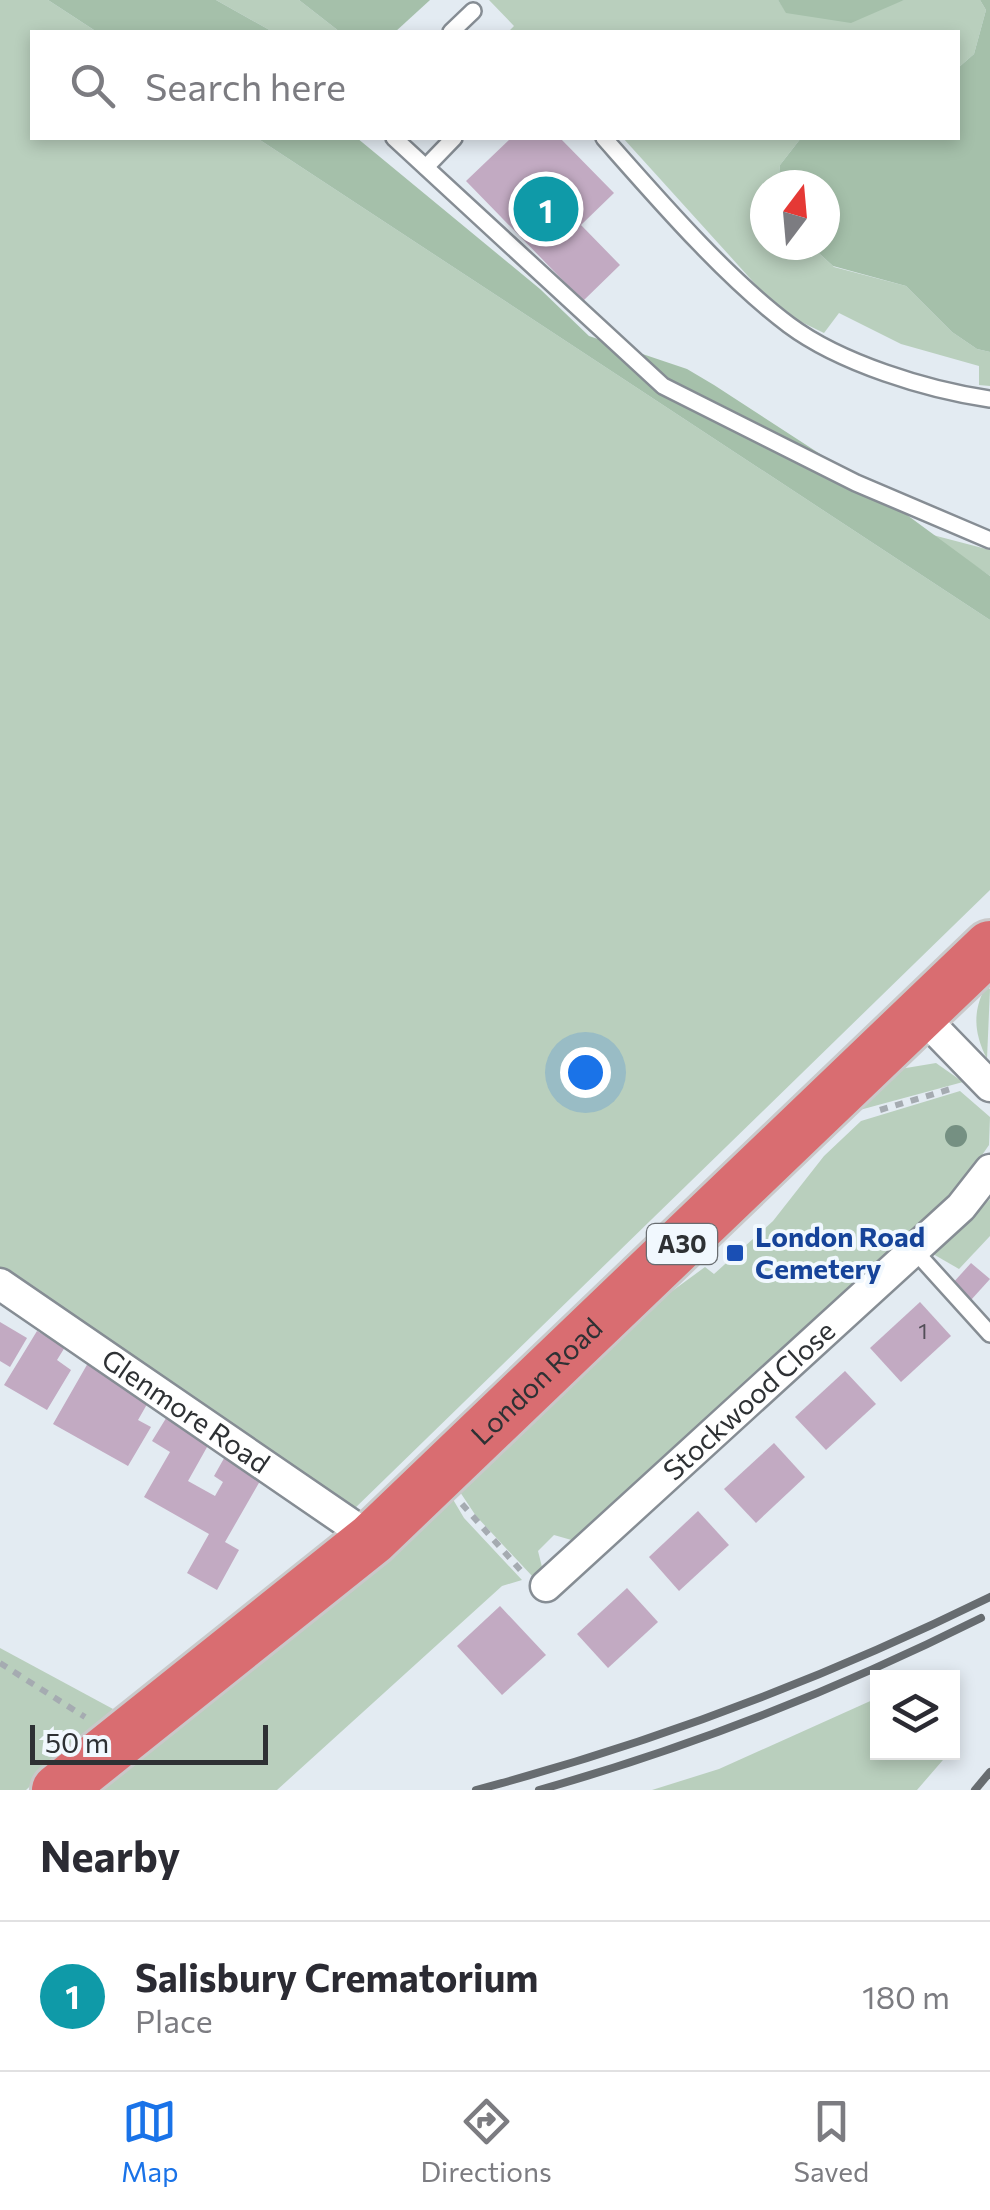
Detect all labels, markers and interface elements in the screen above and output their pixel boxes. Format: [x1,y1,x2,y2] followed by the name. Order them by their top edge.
[30,30,960,140] search box
[65,58,120,113] icon: search
[145,62,346,109] text: Search here
[750,170,840,260] north arrow
[514,172,578,246] pin: 1
[560,1047,611,1098] your location
[755,1219,925,1285] place label: London Road Cemetery
[647,1224,717,1264] road number: A30
[724,1242,746,1264] marker: London Road Cemetery
[463,1310,609,1451] street label: London Road
[656,1313,841,1487] street label: Stockwood Close
[918,1317,928,1344] house number: 1
[96,1341,277,1480] street label: Glenmore Road
[870,1670,960,1760] map controls
[870,1670,960,1760] button: layers
[30,1720,268,1764] scale bar
[45,1725,109,1759] text: 50 m
[40,1829,180,1881] text: Nearby
[135,1953,538,2000] text: Salisbury Crematorium
[65,1976,80,2016] text: 1
[862,1976,950,2016] text: 180 m
[135,2000,213,2040] text: Place
[121,2094,179,2188] tab: Map
[420,2094,552,2188] tab: Directions
[794,2094,869,2188] tab: Saved

